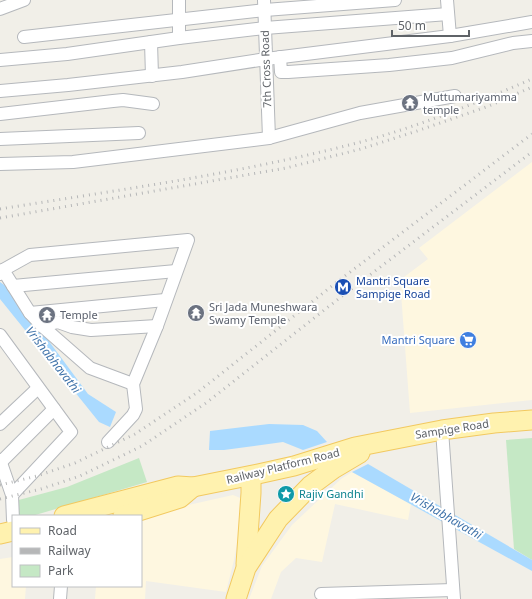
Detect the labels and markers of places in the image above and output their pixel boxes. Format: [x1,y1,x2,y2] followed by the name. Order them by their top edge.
[423,89,517,117] place label: Muttumariyamma temple
[400,93,420,113] temple icon: Muttumariyamma temple
[356,273,430,301] place label: Mantri Square Sampige Road
[333,277,353,297] metro station icon: Mantri Square Sampige Road
[209,299,317,327] place label: Sri Jada Muneshwara Swamy Temple
[186,303,206,323] temple icon: Sri Jada Muneshwara Swamy Temple
[37,305,57,325] temple icon: Temple
[60,307,98,322] place label: Temple
[458,330,478,350] supermarket icon: Mantri Square
[382,332,455,347] place label: Mantri Square
[276,484,296,504] place icon: Rajiv Gandhi
[299,486,364,501] place label: Rajiv Gandhi

